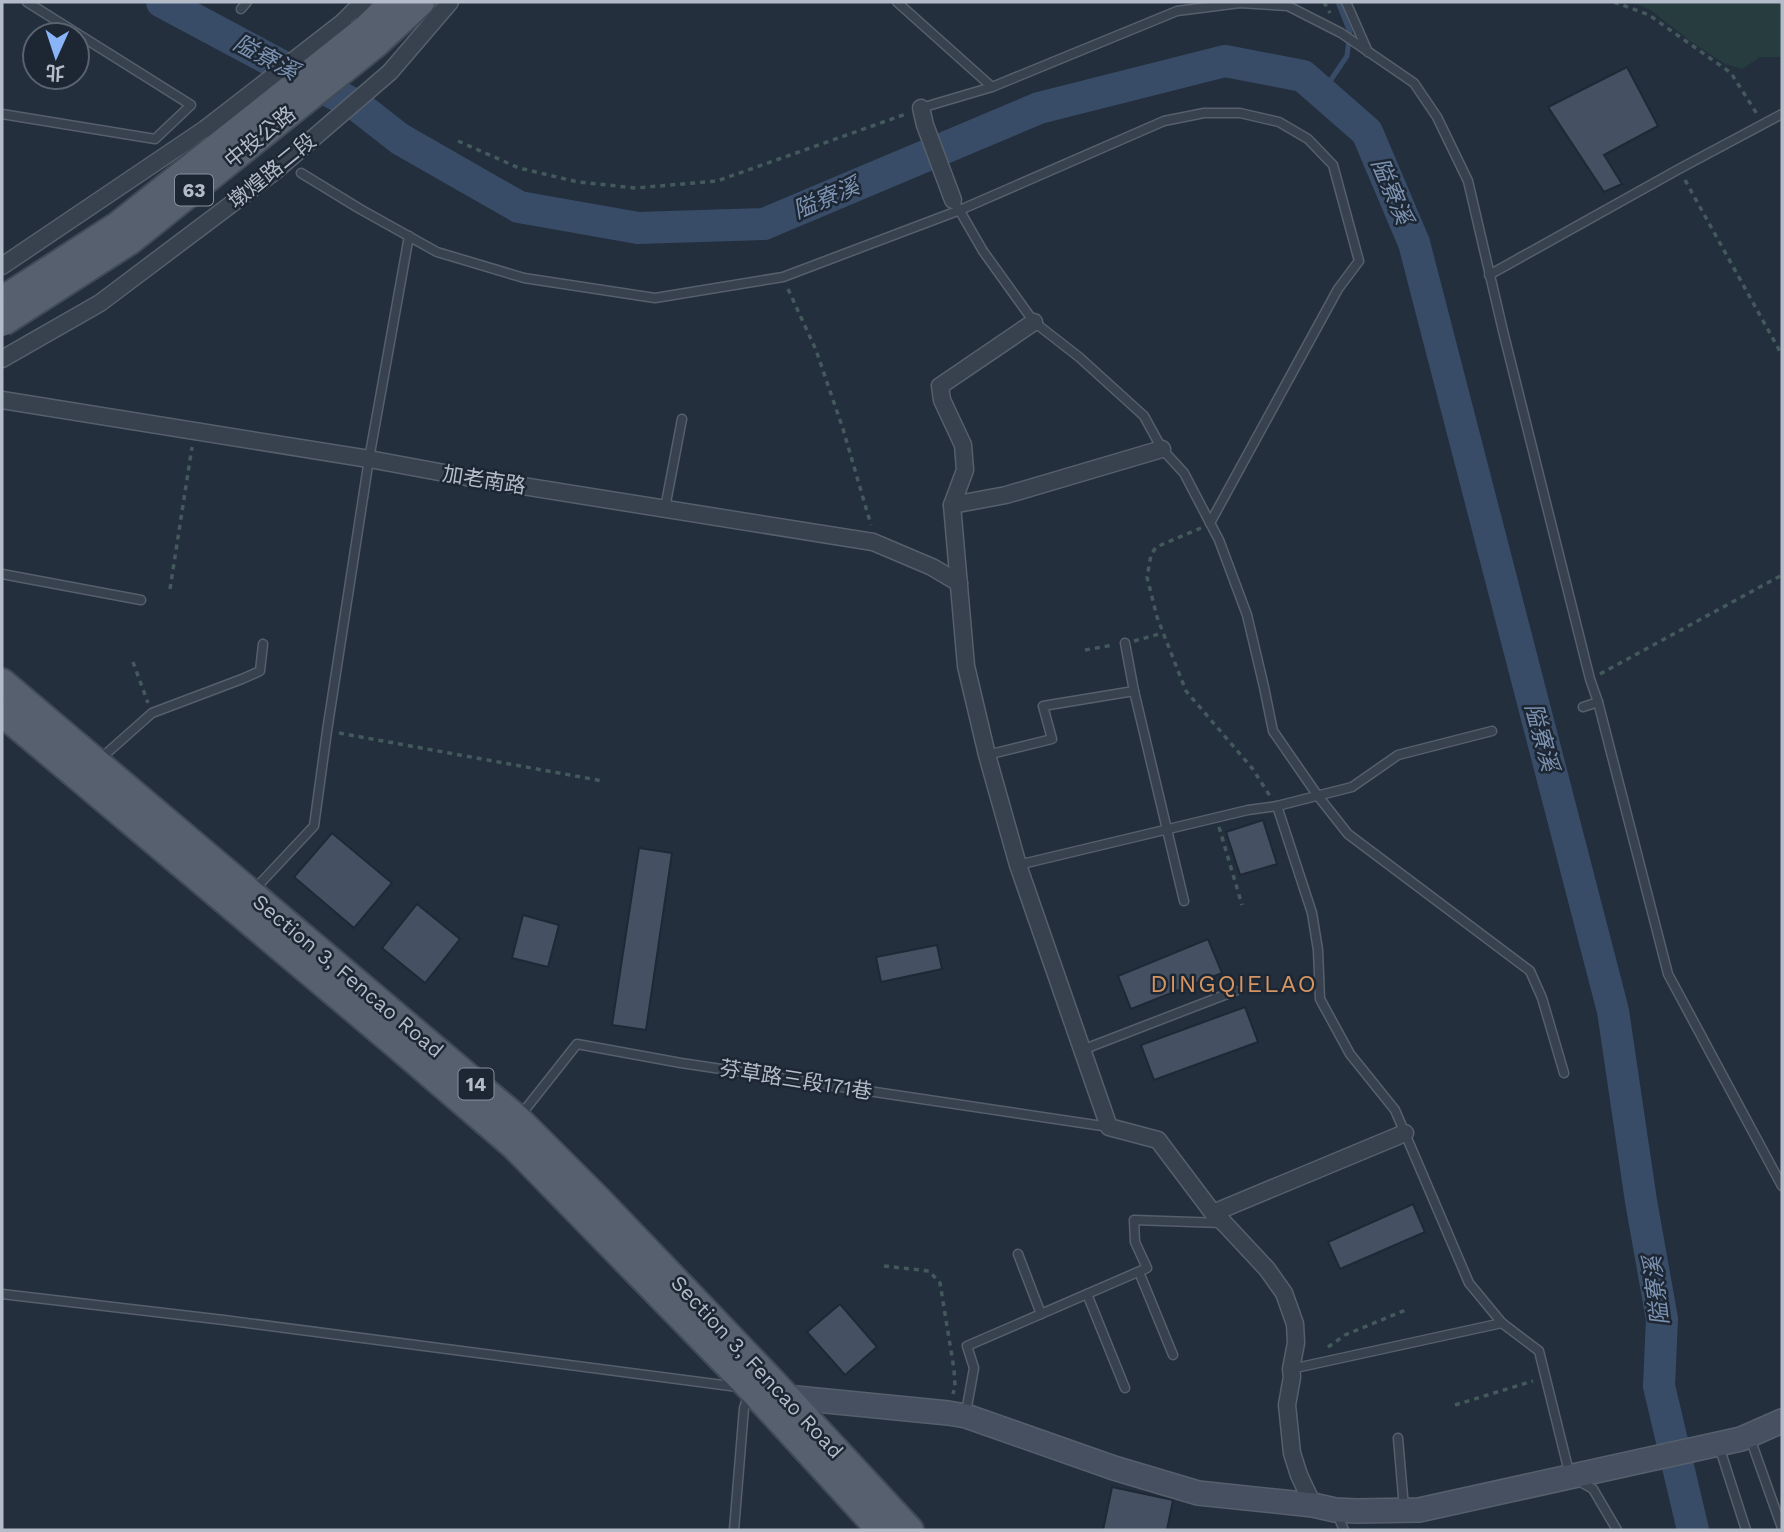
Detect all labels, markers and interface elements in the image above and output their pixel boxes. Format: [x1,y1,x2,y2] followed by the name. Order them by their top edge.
[21,21,91,91] north arrow
[229,29,305,87] water label: 隘寮溪
[45,60,65,84] text: 北
[219,100,300,173] street label: 中投公路
[223,128,320,213] street label: 墩煌路二段
[1366,154,1419,231] water label: 隘寮溪
[789,171,866,224] water label: 隘寮溪
[175,174,213,206] road number: 63
[441,461,528,498] street label: 加老南路
[1520,700,1564,777] water label: 隘寮溪
[248,889,449,1063] street label: Section 3, Fencao Road
[1150,970,1318,998] district label: DINGQIELAO
[718,1055,874,1104] street label: 芬草路三段171巷
[458,1068,494,1100] road number: 14
[1639,1252,1674,1327] water label: 隘寮溪
[666,1270,849,1463] street label: Section 3, Fencao Road

